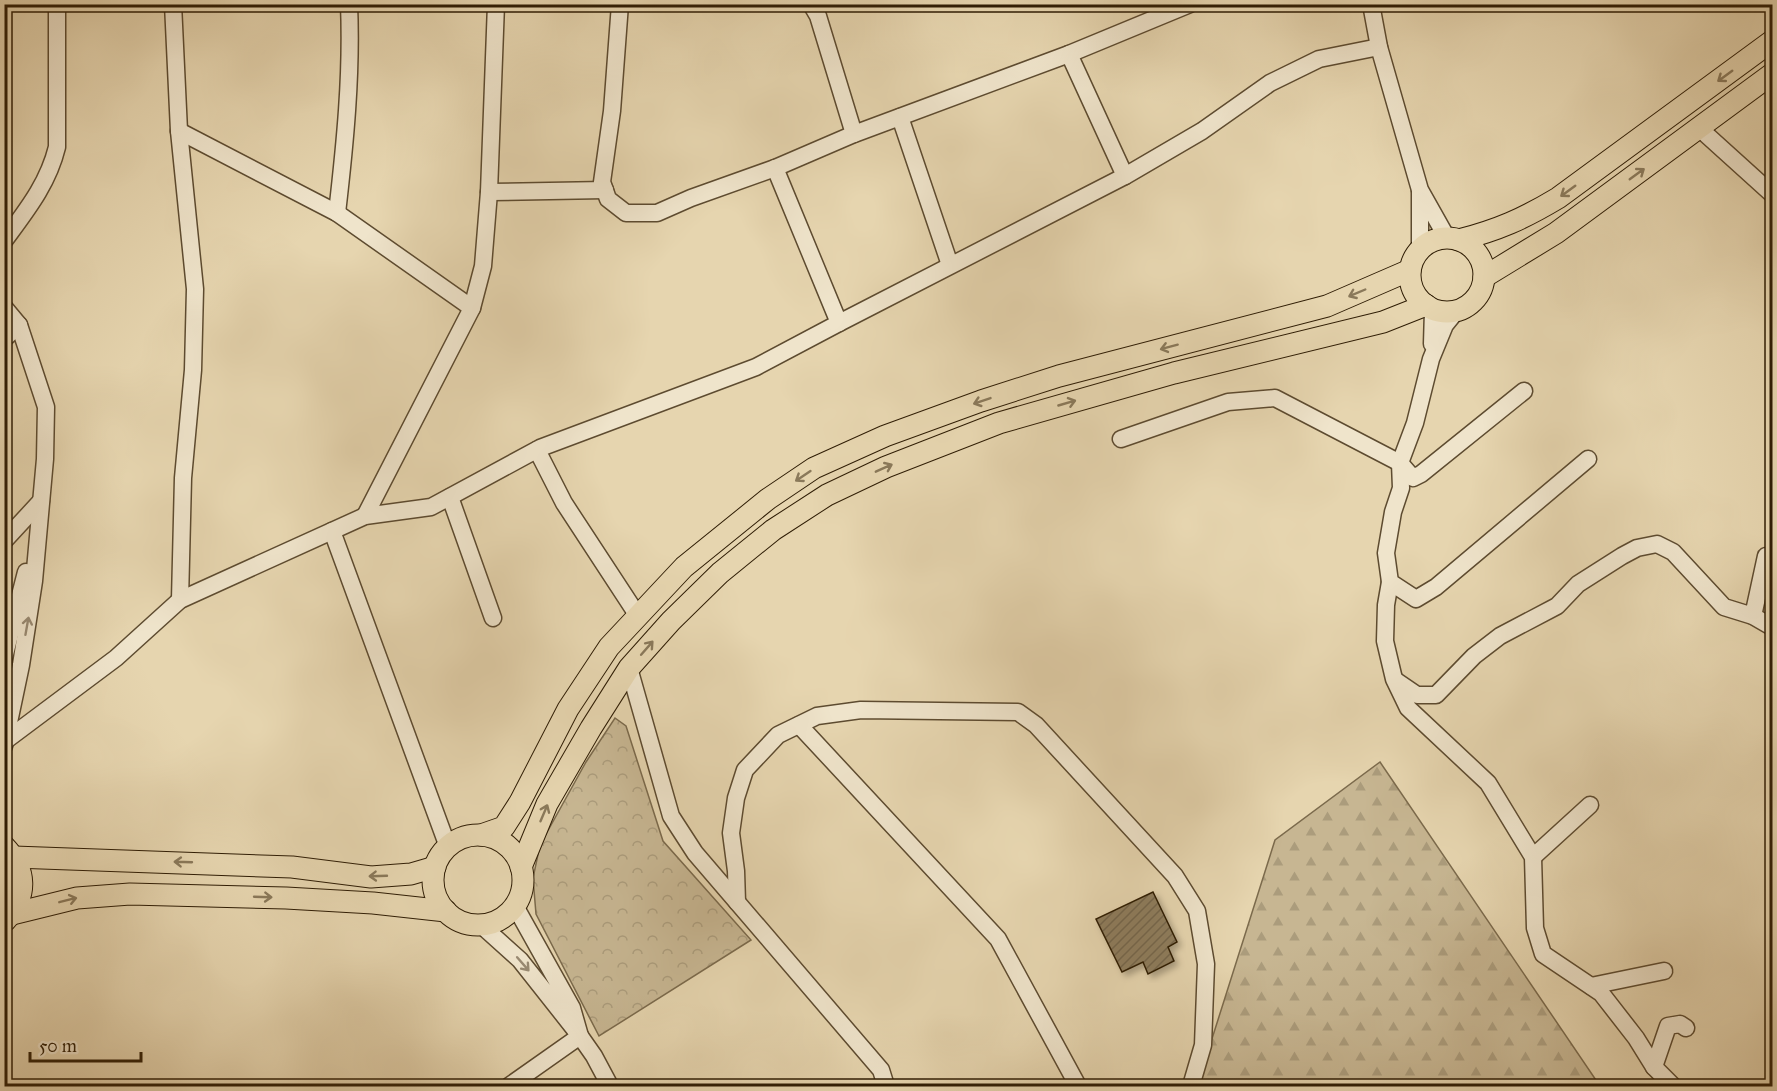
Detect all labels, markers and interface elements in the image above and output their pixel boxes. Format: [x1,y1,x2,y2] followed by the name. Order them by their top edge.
[1718,70,1734,82] one-way arrow
[1628,168,1644,180] one-way arrow
[1560,185,1576,197] one-way arrow
[1348,288,1366,299] one-way arrow
[1160,342,1179,353] one-way arrow
[973,397,992,408] one-way arrow
[1057,397,1076,408] one-way arrow
[874,462,892,474] one-way arrow
[795,470,811,482] one-way arrow
[21,617,32,637] one-way arrow
[640,641,654,656] one-way arrow
[539,804,550,822] one-way arrow
[174,856,194,867] one-way arrow
[368,870,388,881] one-way arrow
[252,892,272,903] one-way arrow
[58,894,78,905] one-way arrow
[515,956,529,972] one-way arrow
[30,1025,141,1063] scale bar
[39,1035,77,1057] text: 50 m

